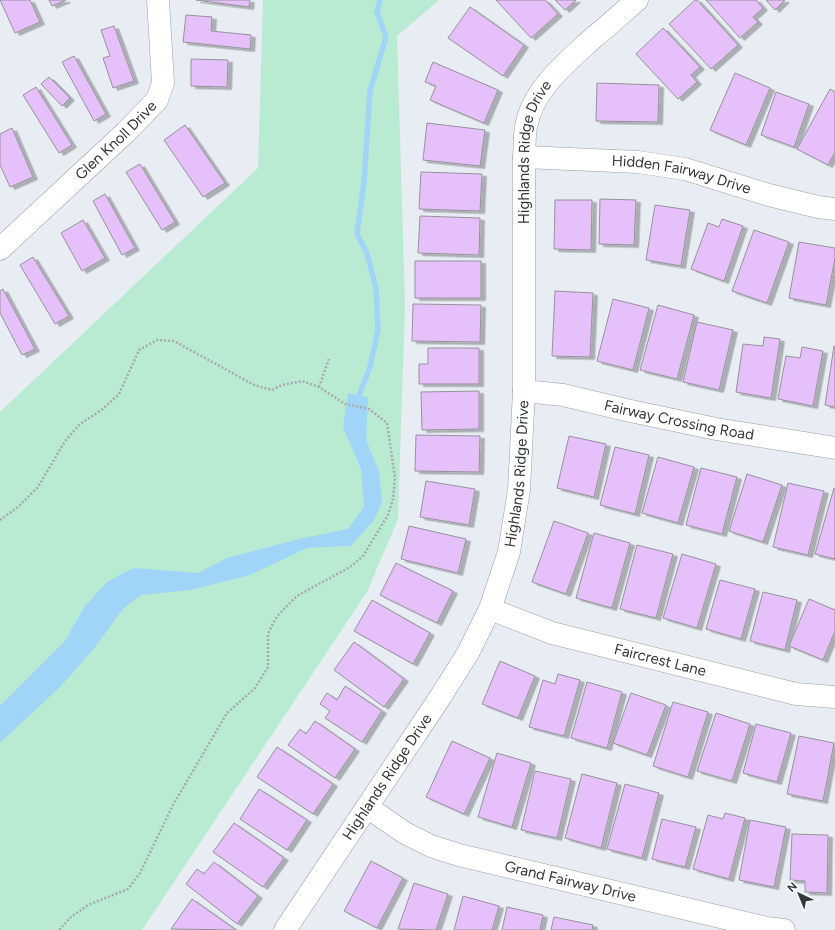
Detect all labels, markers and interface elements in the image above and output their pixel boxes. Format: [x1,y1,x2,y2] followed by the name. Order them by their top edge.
[515,77,555,224] street label: Highlands Ridge Drive
[71,97,160,184] street label: Glen Knoll Drive
[611,152,753,198] street label: Hidden Fairway Drive
[602,396,755,444] street label: Fairway Crossing Road
[501,400,533,549] street label: Highlands Ridge Drive
[612,640,708,680] street label: Faircrest Lane
[339,710,436,843] street label: Highlands Ridge Drive
[503,857,638,906] street label: Grand Fairway Drive
[779,874,819,914] north arrow
[785,880,800,895] text: N

